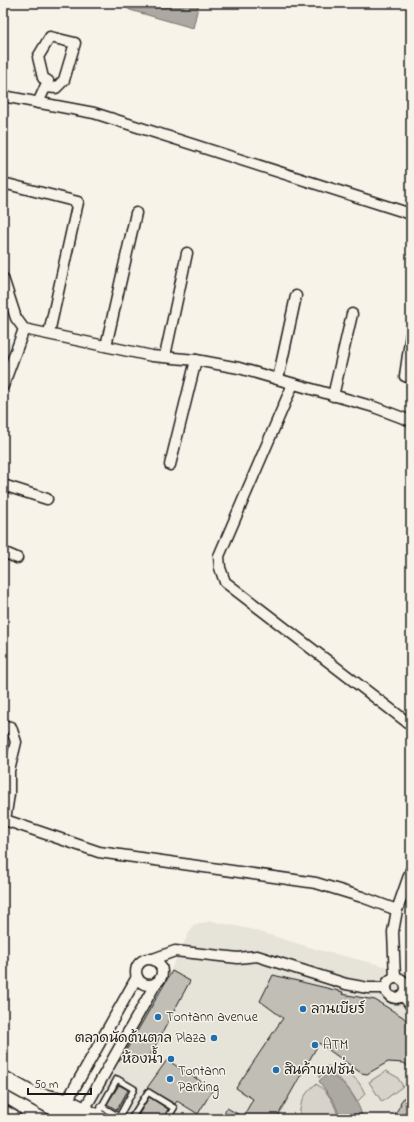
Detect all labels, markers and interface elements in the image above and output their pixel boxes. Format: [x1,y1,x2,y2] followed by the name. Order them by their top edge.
[311,999,365,1020] place label: ลานเบียร์
[298,1004,308,1014] marker: ลานเบียร์
[166,1007,259,1028] place label: Tontann avenue
[153,1012,163,1022] marker: Tontann avenue
[75,1028,206,1049] place label: ตลาดนัดต้นตาล Plaza
[209,1033,219,1043] marker: ตลาดนัดต้นตาล Plaza
[323,1035,348,1056] place label: ATM
[310,1040,320,1050] marker: ATM
[122,1046,163,1070] place label: ห้องน้ำ
[166,1054,176,1064] marker: ห้องน้ำ
[284,1056,355,1081] place label: สินค้าแฟชั่น
[178,1061,226,1099] place label: Tontann Parking
[271,1065,281,1075] marker: สินค้าแฟชั่น
[28,1070,91,1096] scale bar
[165,1074,175,1084] marker: Tontann Parking
[34,1076,58,1094] text: 50 m

